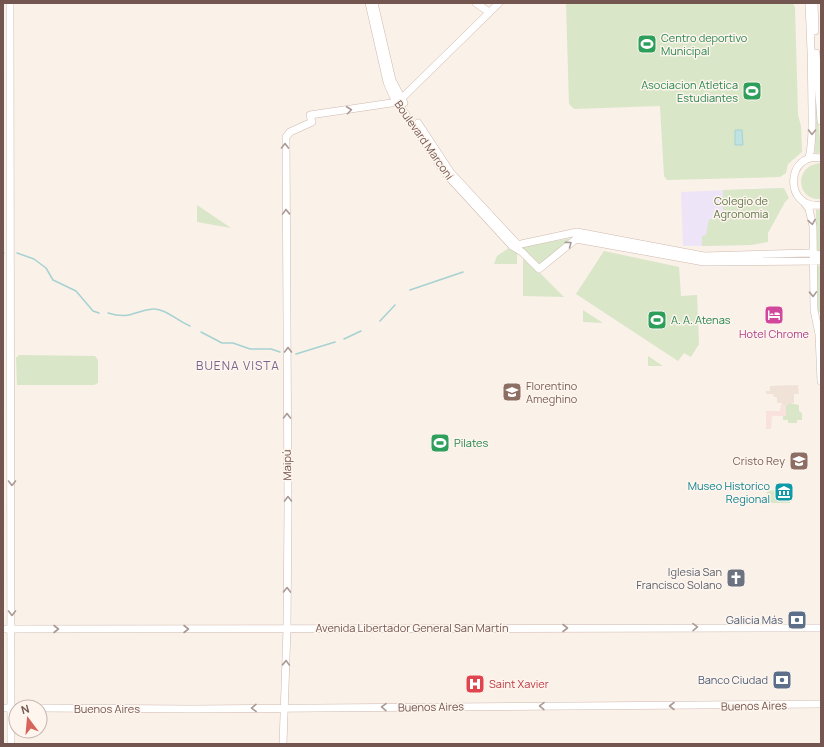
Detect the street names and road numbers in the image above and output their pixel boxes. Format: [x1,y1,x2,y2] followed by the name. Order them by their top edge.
[392,97,457,182] street label: Boulevard Marconi
[279,449,294,481] street label: Maipú
[316,620,508,635] street label: Avenida Libertador General San Martín
[721,697,787,714] street label: Buenos Aires
[398,698,464,715] street label: Buenos Aires
[74,701,140,716] street label: Buenos Aires

